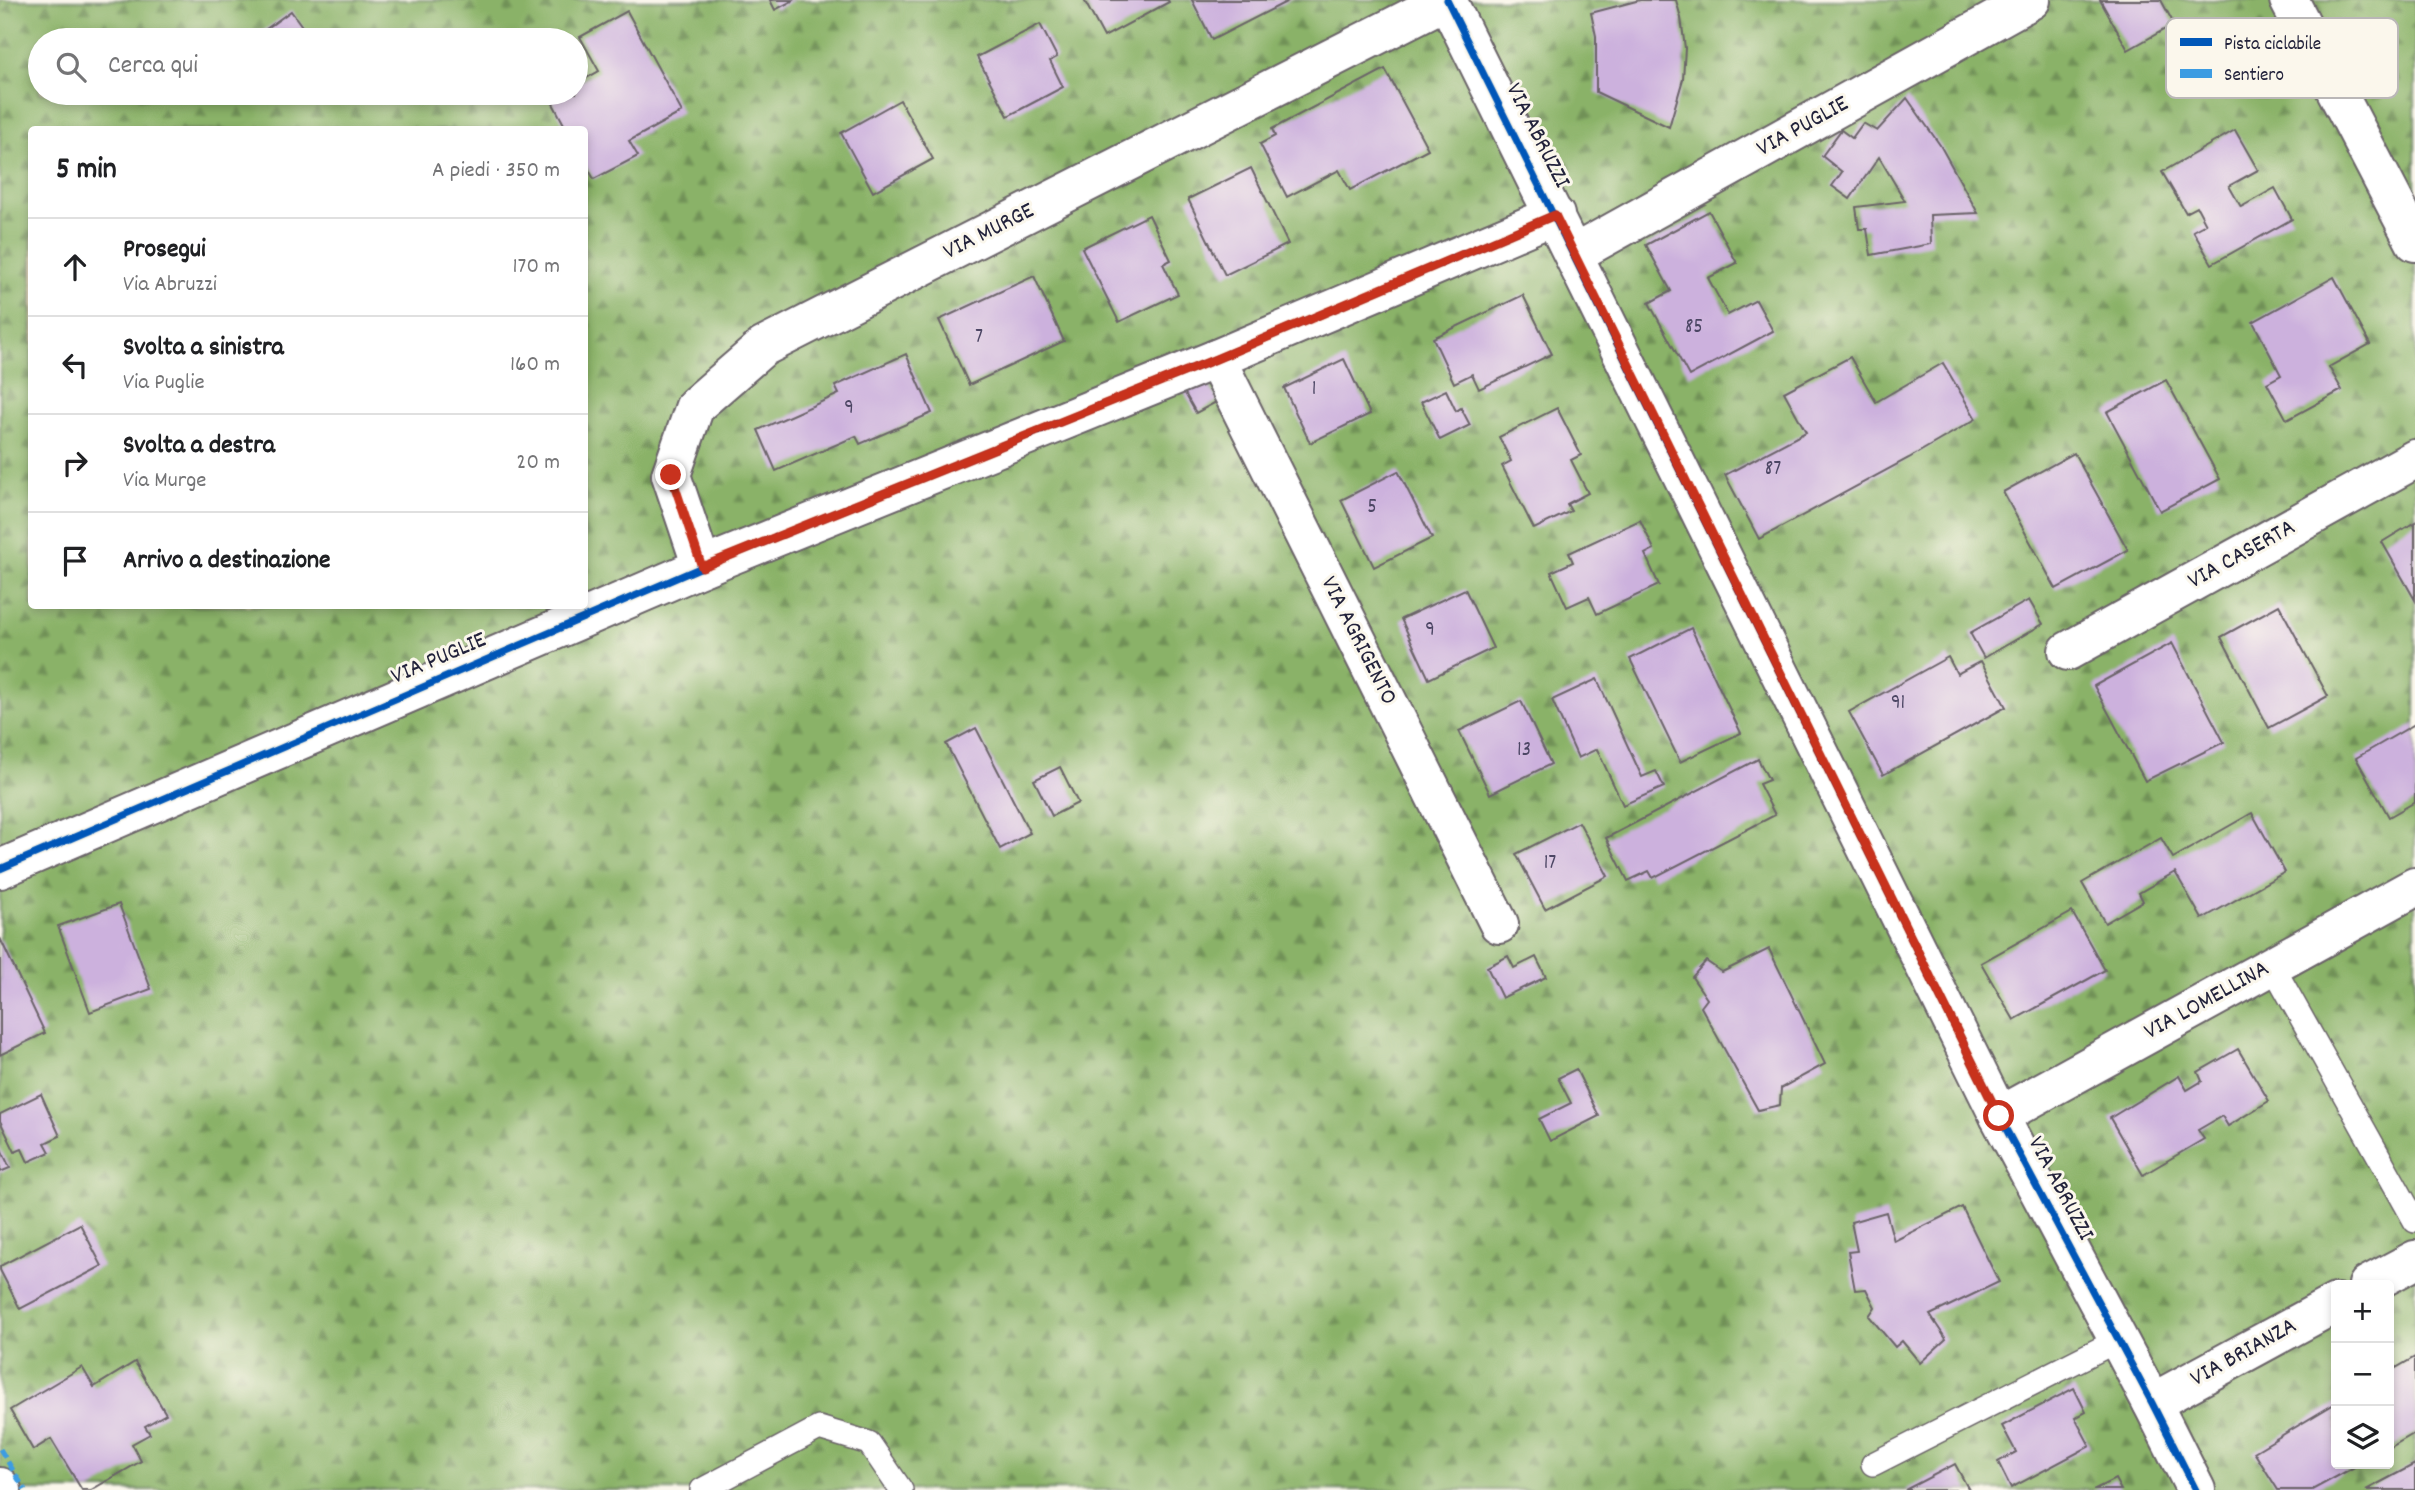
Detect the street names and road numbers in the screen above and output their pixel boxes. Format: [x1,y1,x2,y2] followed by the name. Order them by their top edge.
[1496,78,1578,195] street label: VIA ABRUZZI
[1751,88,1855,166] street label: VIA PUGLIE
[938,195,1040,269] street label: VIA MURGE
[2182,511,2302,599] street label: VIA CASERTA
[1311,571,1405,711] street label: VIA AGRIGENTO
[386,624,492,694] street label: VIA PUGLIE
[2138,953,2276,1049] street label: VIA LOMELLINA
[2018,1131,2102,1248] street label: VIA ABRUZZI
[2185,1310,2303,1396] street label: VIA BRIANZA

